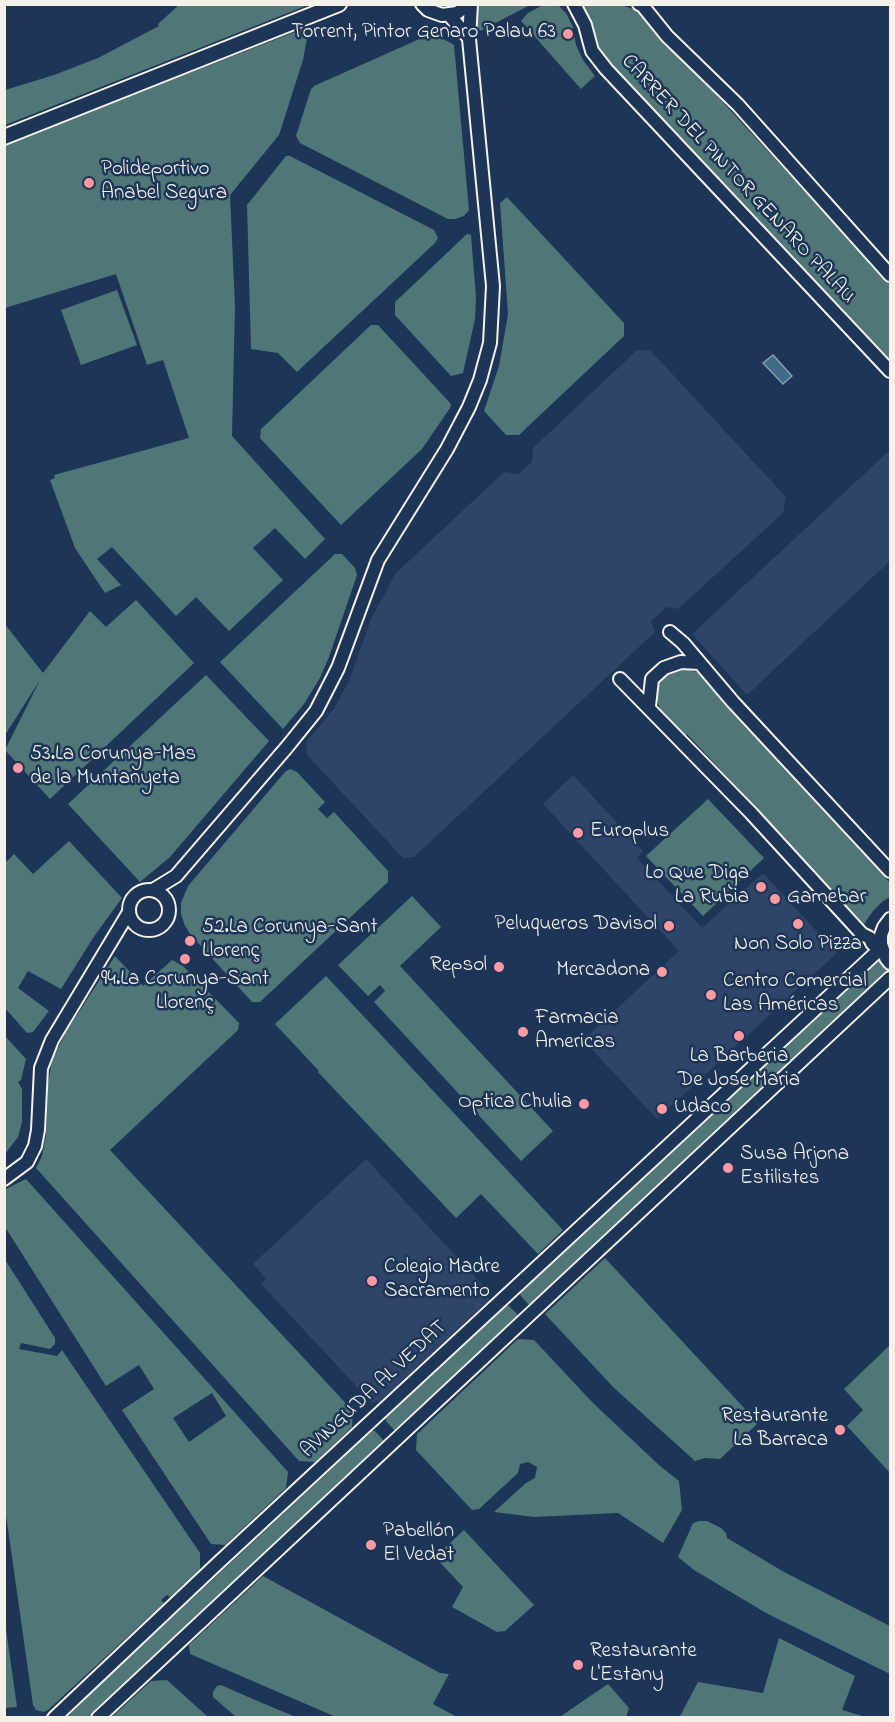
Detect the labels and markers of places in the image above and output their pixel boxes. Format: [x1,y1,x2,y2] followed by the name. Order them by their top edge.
[291,21,556,47] place label: Torrent, Pintor Genaro Palau 63
[561,27,575,41] marker: Torrent, Pintor Genaro Palau 63
[101,158,227,208] place label: Polideportivo Anabel Segura
[82,176,96,190] marker: Polideportivo Anabel Segura
[30,743,196,793] place label: 53.La Corunya-Mas de la Muntanyeta
[11,761,25,775] marker: 53.La Corunya-Mas de la Muntanyeta
[590,820,669,846] place label: Europlus
[571,826,585,840] marker: Europlus
[645,862,749,912] place label: Lo Que Diga La Rubia
[754,880,768,894] marker: Lo Que Diga La Rubia
[787,886,866,912] place label: Gamebar
[768,892,782,906] marker: Gamebar
[495,913,657,939] place label: Peluqueros Davisol
[202,916,377,966] place label: 52.La Corunya-Sant Llorenç
[791,917,805,931] marker: Non Solo Pizza
[662,919,676,933] marker: Peluqueros Davisol
[734,933,862,959] place label: Non Solo Pizza
[183,934,197,948] marker: 52.La Corunya-Sant Llorenç
[178,952,192,966] marker: 94.La Corunya-Sant Llorenç
[430,954,487,980] place label: Repsol
[556,959,650,985] place label: Mercadona
[492,960,506,974] marker: Repsol
[655,965,669,979] marker: Mercadona
[101,968,269,1018] place label: 94.La Corunya-Sant Llorenç
[723,970,867,1020] place label: Centro Comercial Las Américas
[704,988,718,1002] marker: Centro Comercial Las Américas
[535,1007,619,1057] place label: Farmacia Americas
[516,1025,530,1039] marker: Farmacia Americas
[732,1029,746,1043] marker: La Barberia De Jose Maria
[678,1045,800,1095] place label: La Barberia De Jose Maria
[458,1091,572,1117] place label: Optica Chulia
[674,1096,731,1122] place label: Udaco
[577,1097,591,1111] marker: Optica Chulia
[655,1102,669,1116] marker: Udaco
[740,1143,849,1193] place label: Susa Arjona Estilistes
[721,1161,735,1175] marker: Susa Arjona Estilistes
[384,1256,500,1306] place label: Colegio Madre Sacramento
[365,1274,379,1288] marker: Colegio Madre Sacramento
[721,1405,828,1455] place label: Restaurante La Barraca
[833,1423,847,1437] marker: Restaurante La Barraca
[383,1520,454,1570] place label: Pabellón El Vedat
[364,1538,378,1552] marker: Pabellón El Vedat
[590,1640,697,1690] place label: Restaurante L'Estany
[571,1658,585,1672] marker: Restaurante L'Estany

